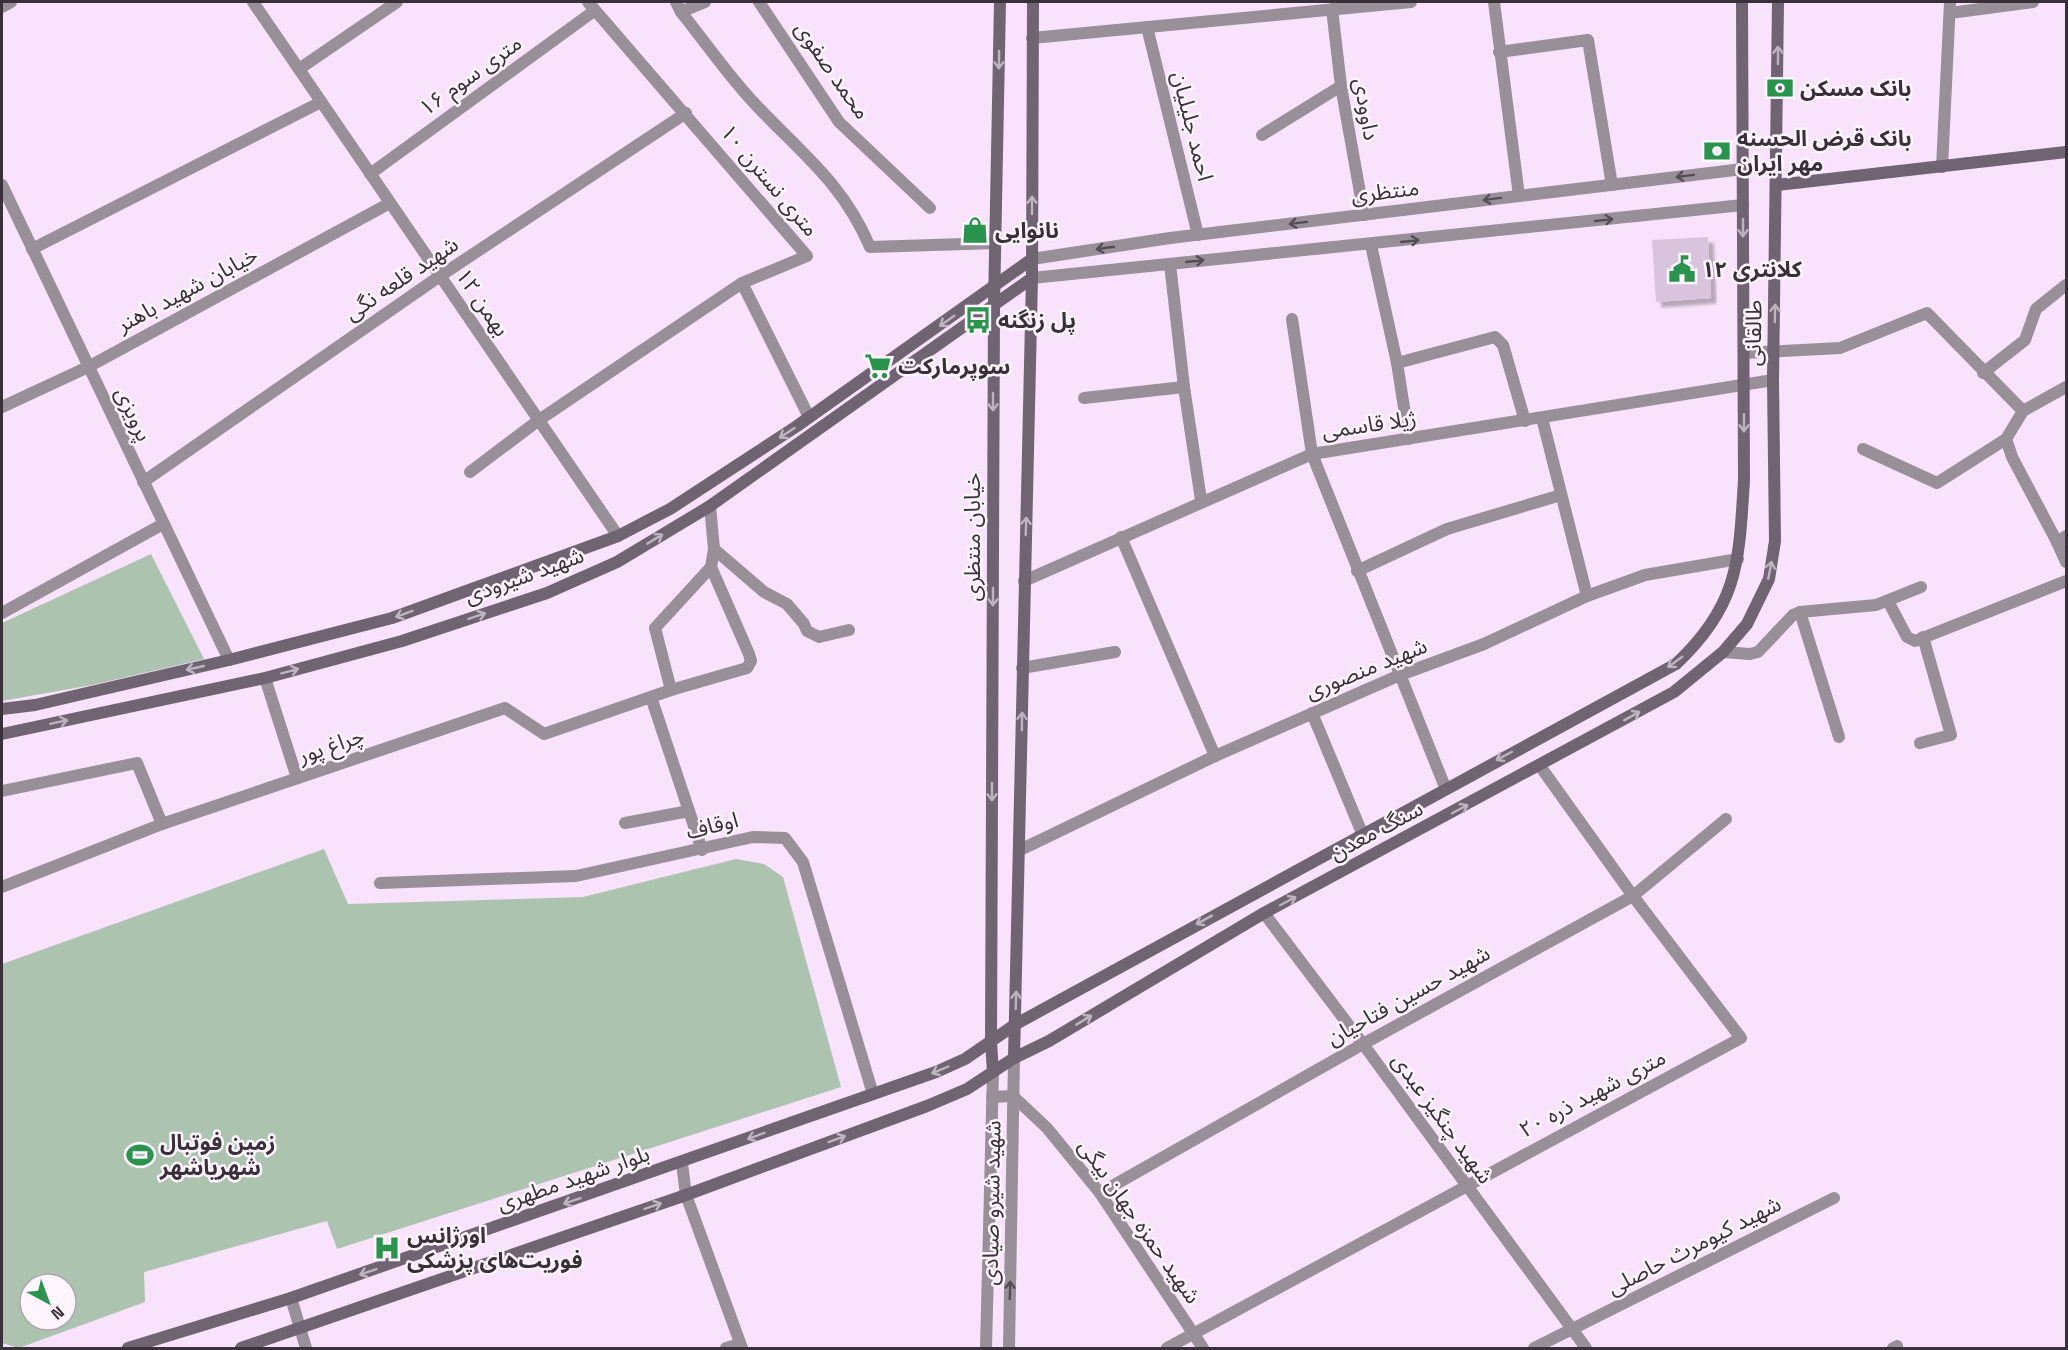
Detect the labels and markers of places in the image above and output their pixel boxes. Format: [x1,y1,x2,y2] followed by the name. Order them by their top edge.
[1765,73,1795,103] bank icon: بانک مسکن
[1800,74,1912,102] place label: بانک مسکن
[1737,124,1912,177] place label: بانک قرض الحسنه مهر ایران
[1702,136,1732,166] bank icon: بانک قرض الحسنه مهر ایران
[960,215,990,245] shop icon: نانوایی
[995,216,1059,244] place label: نانوایی
[1667,254,1697,284] public building icon: کلانتری ۱۲
[1702,255,1803,283] place label: کلانتری ۱۲
[963,305,993,335] bus stop icon: پل زنگنه
[998,306,1076,335] place label: پل زنگنه
[863,351,893,381] supermarket icon: سوپرمارکت
[898,352,1010,381] place label: سوپرمارکت
[159,1128,276,1181] place label: زمین فوتبال شهریاشهر
[125,1140,155,1170] sports icon: زمین فوتبال شهریاشهر
[407,1221,583,1275] place label: اورژانس فوریت‌های پزشکی
[372,1233,402,1263] hospital icon: اورژانس فوریت‌های پزشکی

